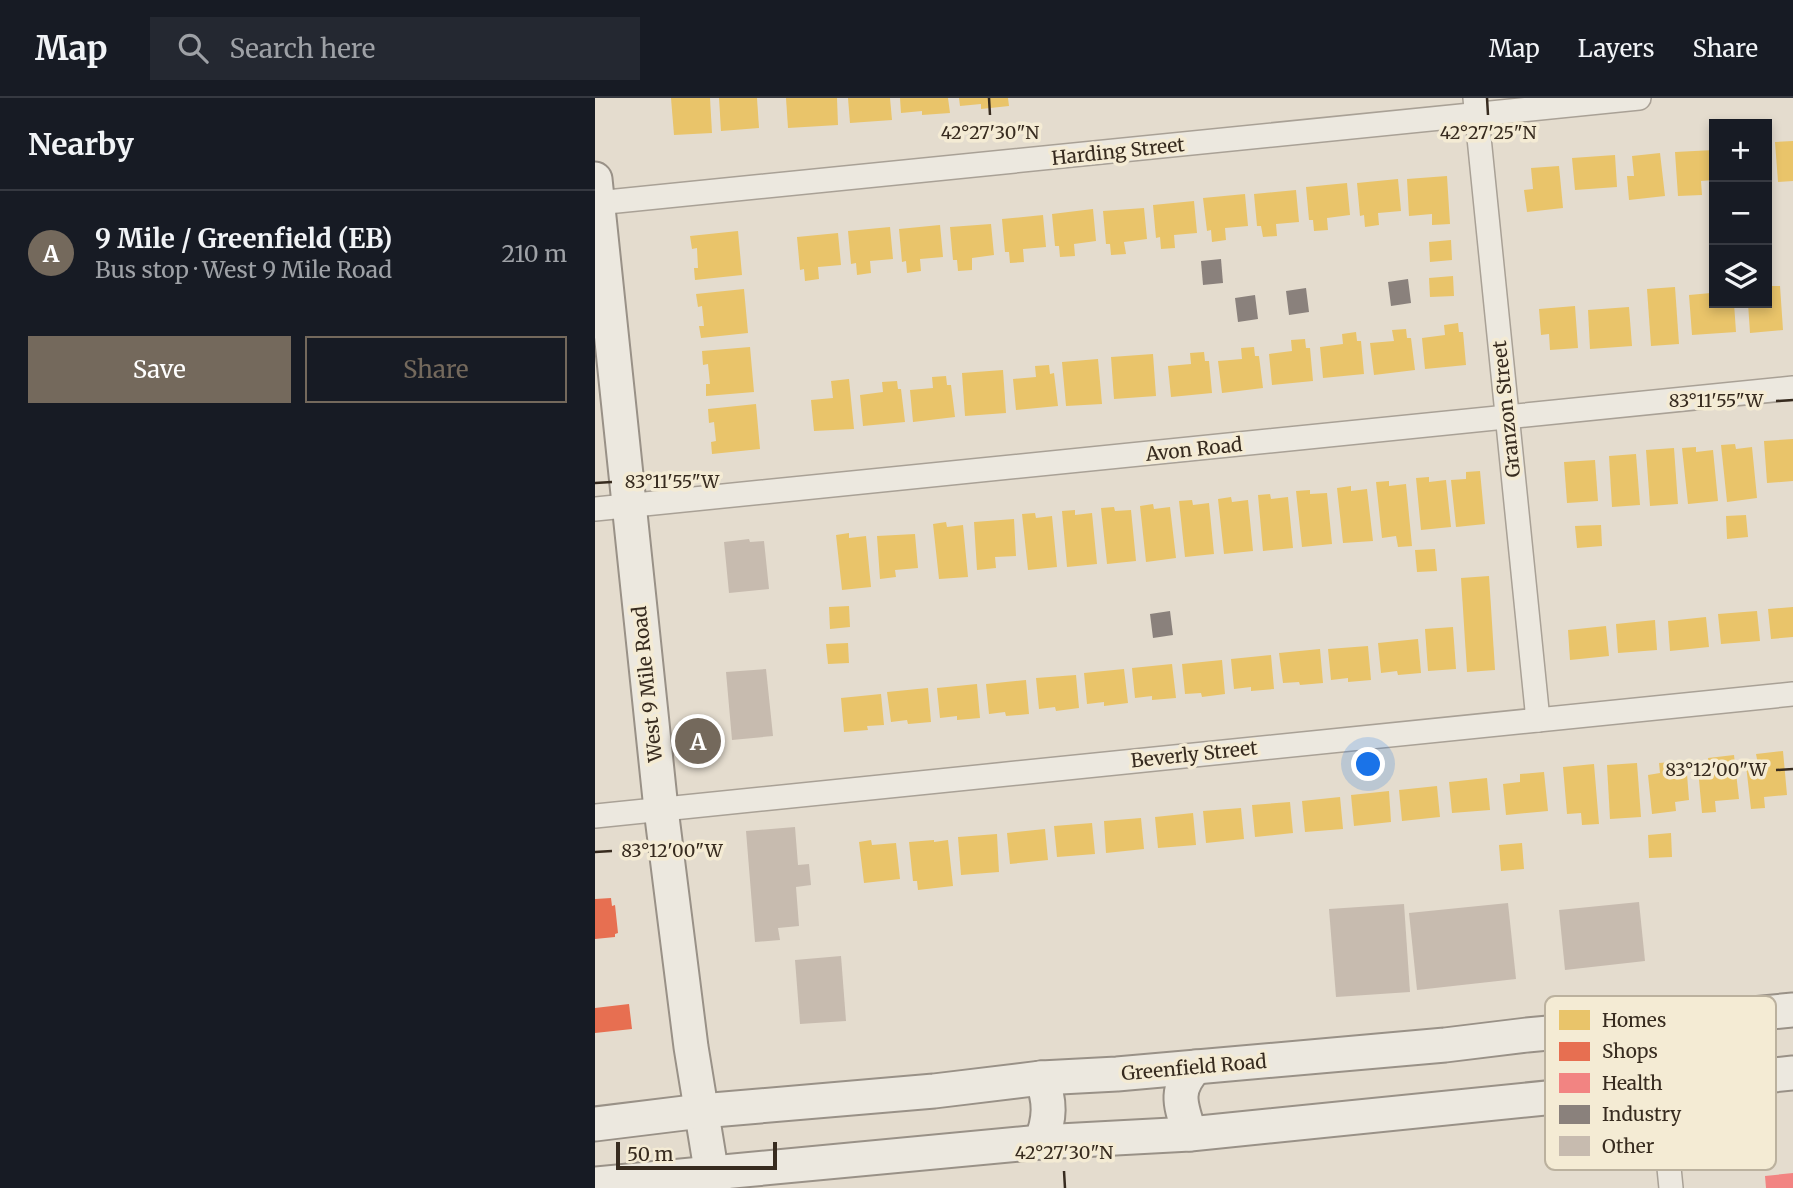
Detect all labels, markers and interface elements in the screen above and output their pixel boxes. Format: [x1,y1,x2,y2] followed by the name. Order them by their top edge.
[150,17,640,80] search box
[35,28,108,69] text: Map
[174,29,212,67] icon: search
[230,32,375,65] text: Search here
[1489,33,1540,64] text: Map
[1578,33,1654,64] text: Layers
[1692,33,1758,64] text: Share
[1709,119,1772,308] map controls
[1709,119,1772,182] button: +
[941,121,1039,144] text: 42°27'30"N
[1440,121,1536,144] text: 42°27'25"N
[28,125,134,163] text: Nearby
[1050,132,1186,170] street label: Harding Street
[1709,182,1772,245] button: −
[95,222,392,255] text: 9 Mile / Greenfield (EB)
[43,239,59,268] text: A
[502,239,567,268] text: 210 m
[1709,245,1772,308] button: layers
[95,255,392,284] text: Bus stop · West 9 Mile Road
[28,336,291,403] button: Save
[305,336,567,403] button: Share
[1487,339,1525,479] street label: Granzon Street
[1669,389,1764,412] text: 83°11'55"W
[1143,432,1244,466] street label: Avon Road
[625,470,720,493] text: 83°11'55"W
[627,605,667,764] street label: West 9 Mile Road
[675,715,721,767] pin: A
[1129,735,1259,773] street label: Beverly Street
[1351,747,1385,781] your location
[1665,758,1768,781] text: 83°12'00"W
[621,839,724,862] text: 83°12'00"W
[1545,996,1776,1170] legend
[1602,1008,1666,1032] text: Homes
[1602,1039,1658,1063] text: Shops
[1120,1049,1268,1085] street label: Greenfield Road
[1602,1071,1663,1095] text: Health
[1602,1102,1681,1126] text: Industry
[1602,1134,1655,1158] text: Other
[616,1139,777,1171] scale bar
[1015,1141,1113,1164] text: 42°27'30"N
[627,1142,673,1166] text: 50 m

